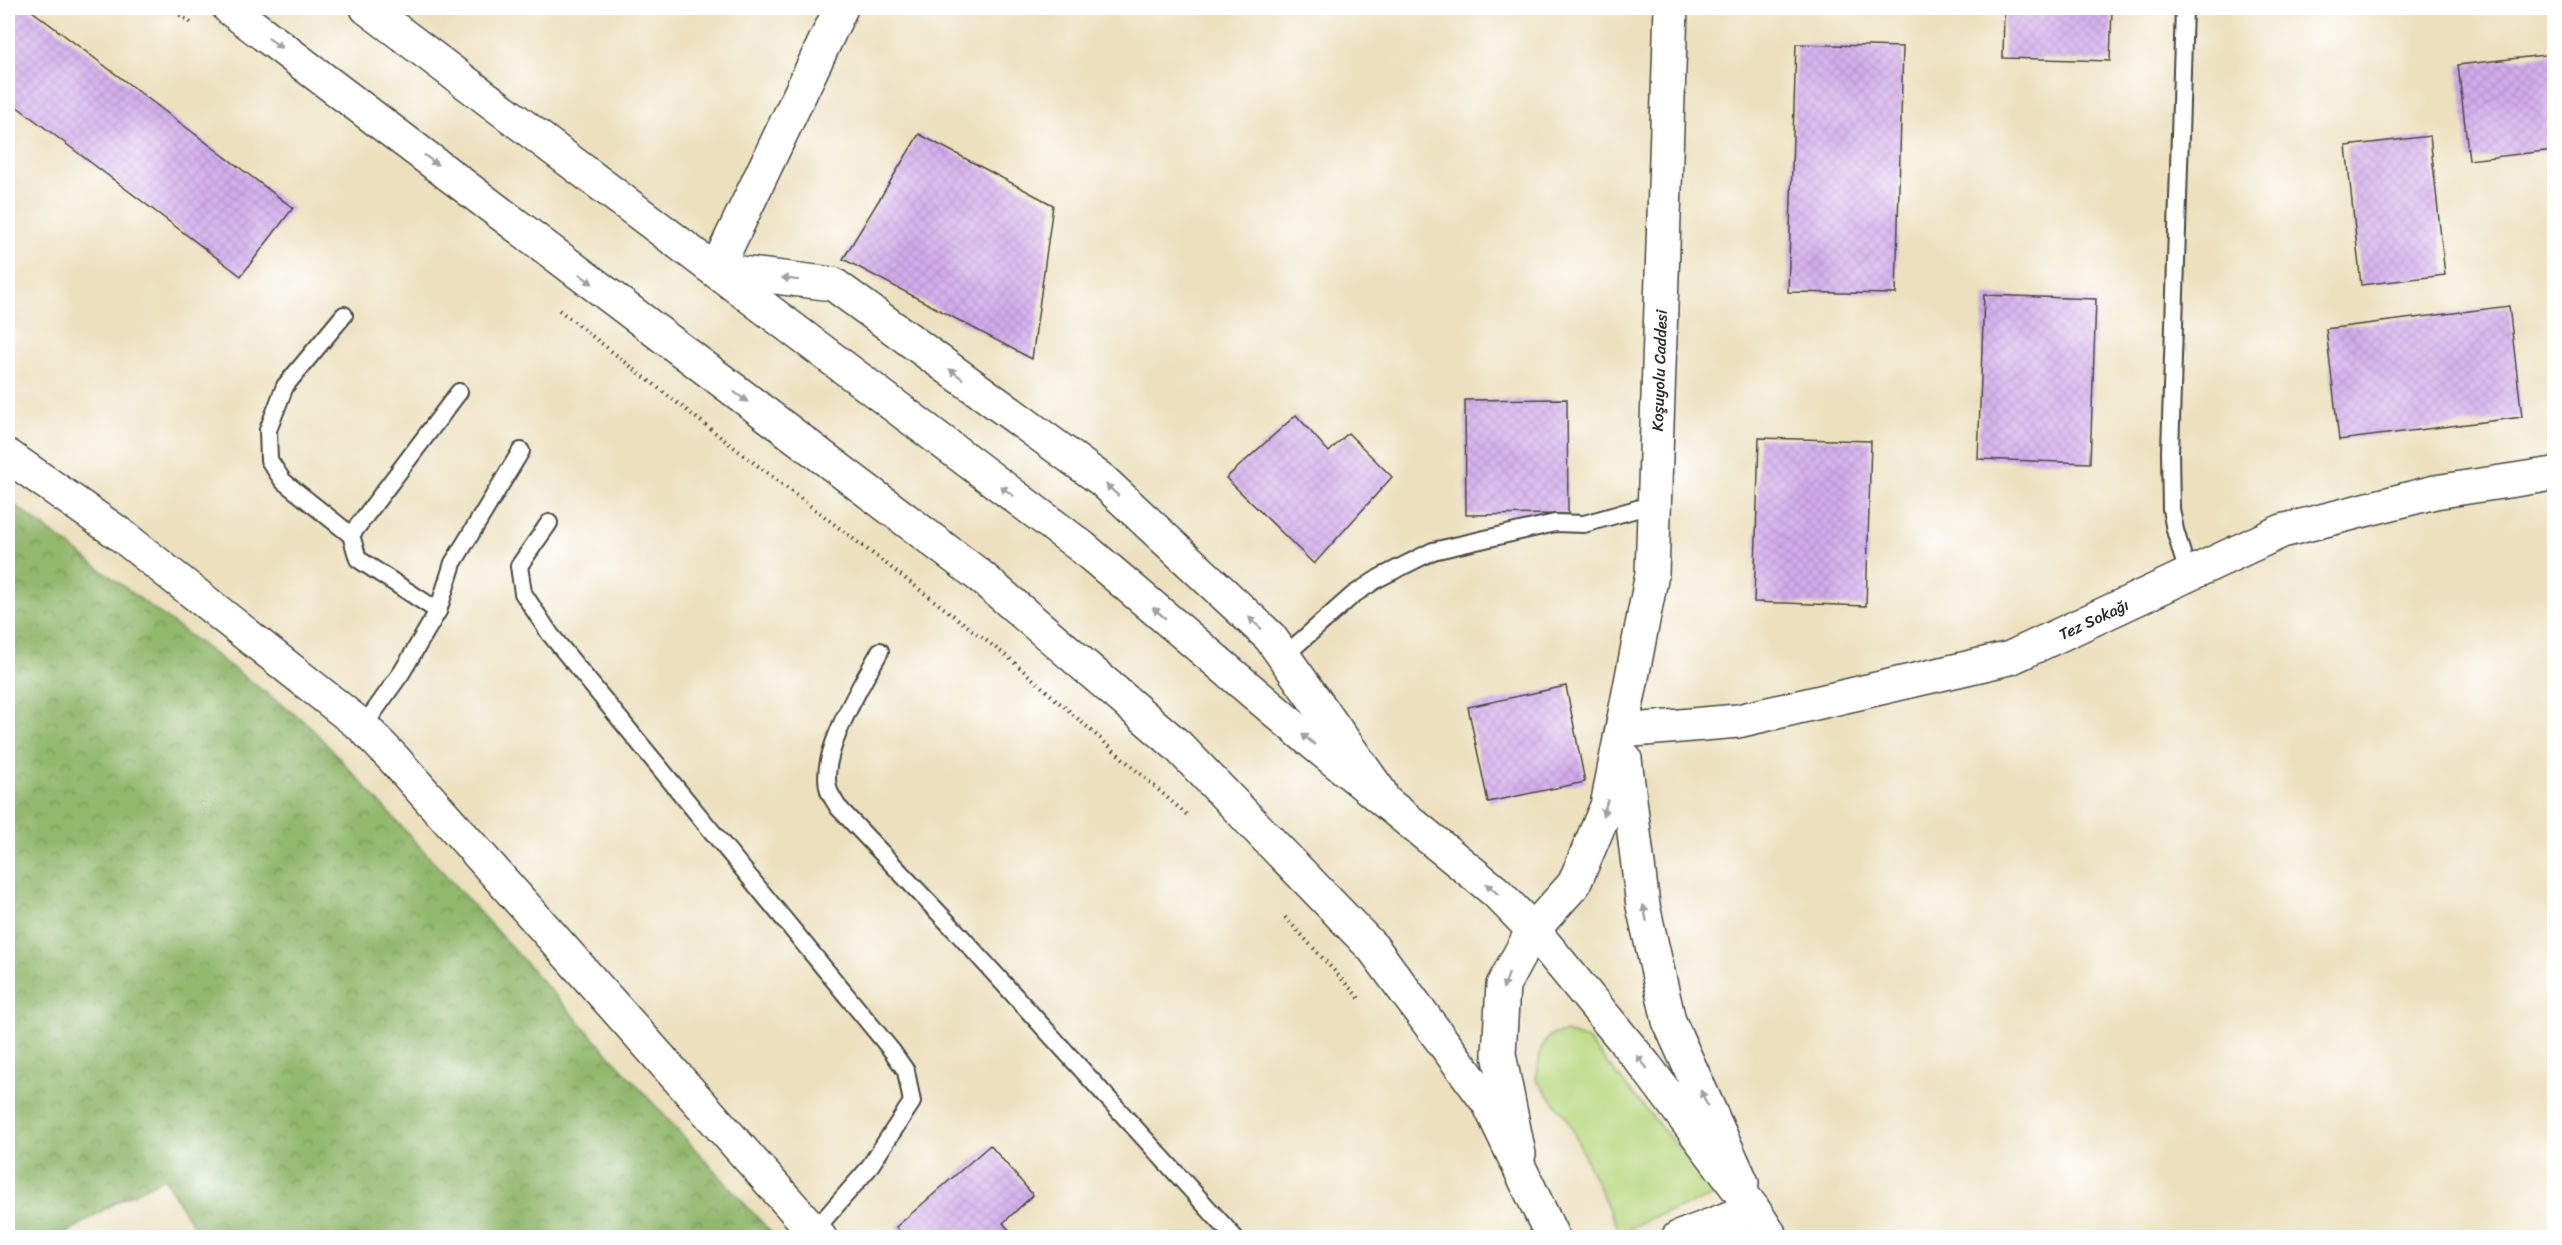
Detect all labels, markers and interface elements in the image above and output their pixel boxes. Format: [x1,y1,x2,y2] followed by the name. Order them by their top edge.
[268,36,283,48] one-way arrow
[423,154,439,167] one-way arrow
[578,272,594,285] one-way arrow
[781,274,800,284] one-way arrow
[1642,309,1675,432] street label: Koşuyolu Caddesi
[948,368,963,380] one-way arrow
[733,391,749,403] one-way arrow
[1105,483,1120,497] one-way arrow
[1000,485,1015,497] one-way arrow
[2054,590,2134,648] street label: Tez Sokağı
[1152,607,1167,620] one-way arrow
[1248,617,1263,630] one-way arrow
[1300,732,1316,745] one-way arrow
[1600,799,1610,817] one-way arrow
[1484,882,1499,896] one-way arrow
[1640,903,1649,922] one-way arrow
[1501,973,1511,991] one-way arrow
[1635,1054,1648,1070] one-way arrow
[1699,1090,1708,1107] one-way arrow

